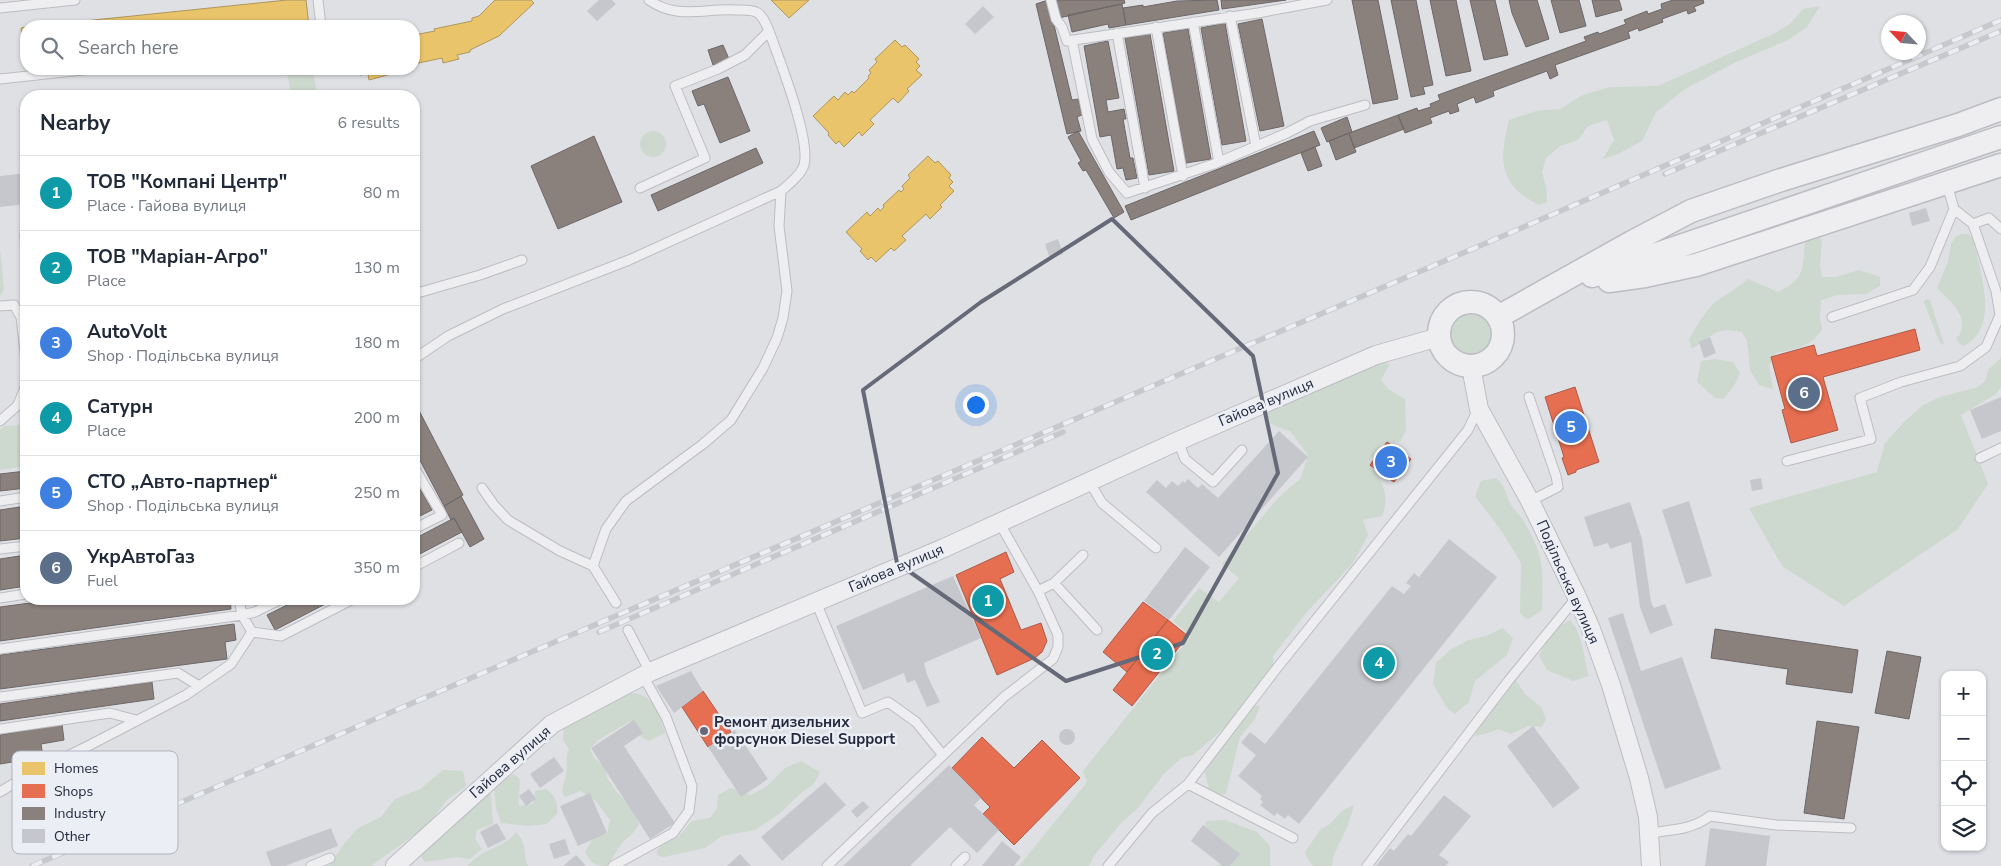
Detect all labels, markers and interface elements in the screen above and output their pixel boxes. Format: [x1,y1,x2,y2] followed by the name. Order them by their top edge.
[1881,15,1926,60] north arrow
[20,20,420,75] search box
[38,34,66,62] icon: search
[78,35,179,61] text: Search here
[40,109,110,137] text: Nearby
[338,112,400,134] text: 6 results
[87,169,287,195] text: ТОВ "Компані Центр"
[51,182,61,204] text: 1
[363,182,400,204] text: 80 m
[87,195,246,217] text: Place · Гайова вулиця
[87,244,268,270] text: ТОВ "Маріан-Агро"
[51,257,61,279] text: 2
[353,257,400,279] text: 130 m
[87,270,126,292] text: Place
[87,319,167,345] text: AutoVolt
[51,332,61,354] text: 3
[353,332,400,354] text: 180 m
[87,345,279,367] text: Shop · Подільська вулиця
[1215,373,1317,431] street label: Гайова вулиця
[1788,374,1820,412] pin: 6
[963,392,989,418] your location
[87,394,153,420] text: Сатурн
[51,407,61,429] text: 4
[353,407,400,429] text: 200 m
[1555,408,1587,446] pin: 5
[87,420,126,442] text: Place
[1375,443,1407,481] pin: 3
[87,469,278,495] text: СТО „Авто-партнер“
[51,482,61,504] text: 5
[353,482,400,504] text: 250 m
[87,495,279,517] text: Shop · Подільська вулиця
[1532,517,1604,647] street label: Подільська вулиця
[845,539,947,597] street label: Гайова вулиця
[87,544,195,570] text: УкрАвтоГаз
[51,557,61,579] text: 6
[353,557,400,579] text: 350 m
[87,570,118,592] text: Fuel
[972,582,1004,620] pin: 1
[1141,635,1173,673] pin: 2
[1363,644,1395,682] pin: 4
[1941,671,1986,851] map controls
[1941,671,1986,716] button: +
[714,712,895,749] place label: Ремонт дизельних форсунок Diesel Support
[1941,716,1986,761] button: −
[465,721,555,803] street label: Гайова вулиця
[698,725,710,737] marker: Ремонт дизельних форсунок Diesel Support
[12,751,178,854] legend
[54,759,99,778] text: Homes
[1941,761,1986,806] button: locate
[54,782,94,801] text: Shops
[54,804,107,823] text: Industry
[1941,806,1986,851] button: layers
[54,827,90,846] text: Other

